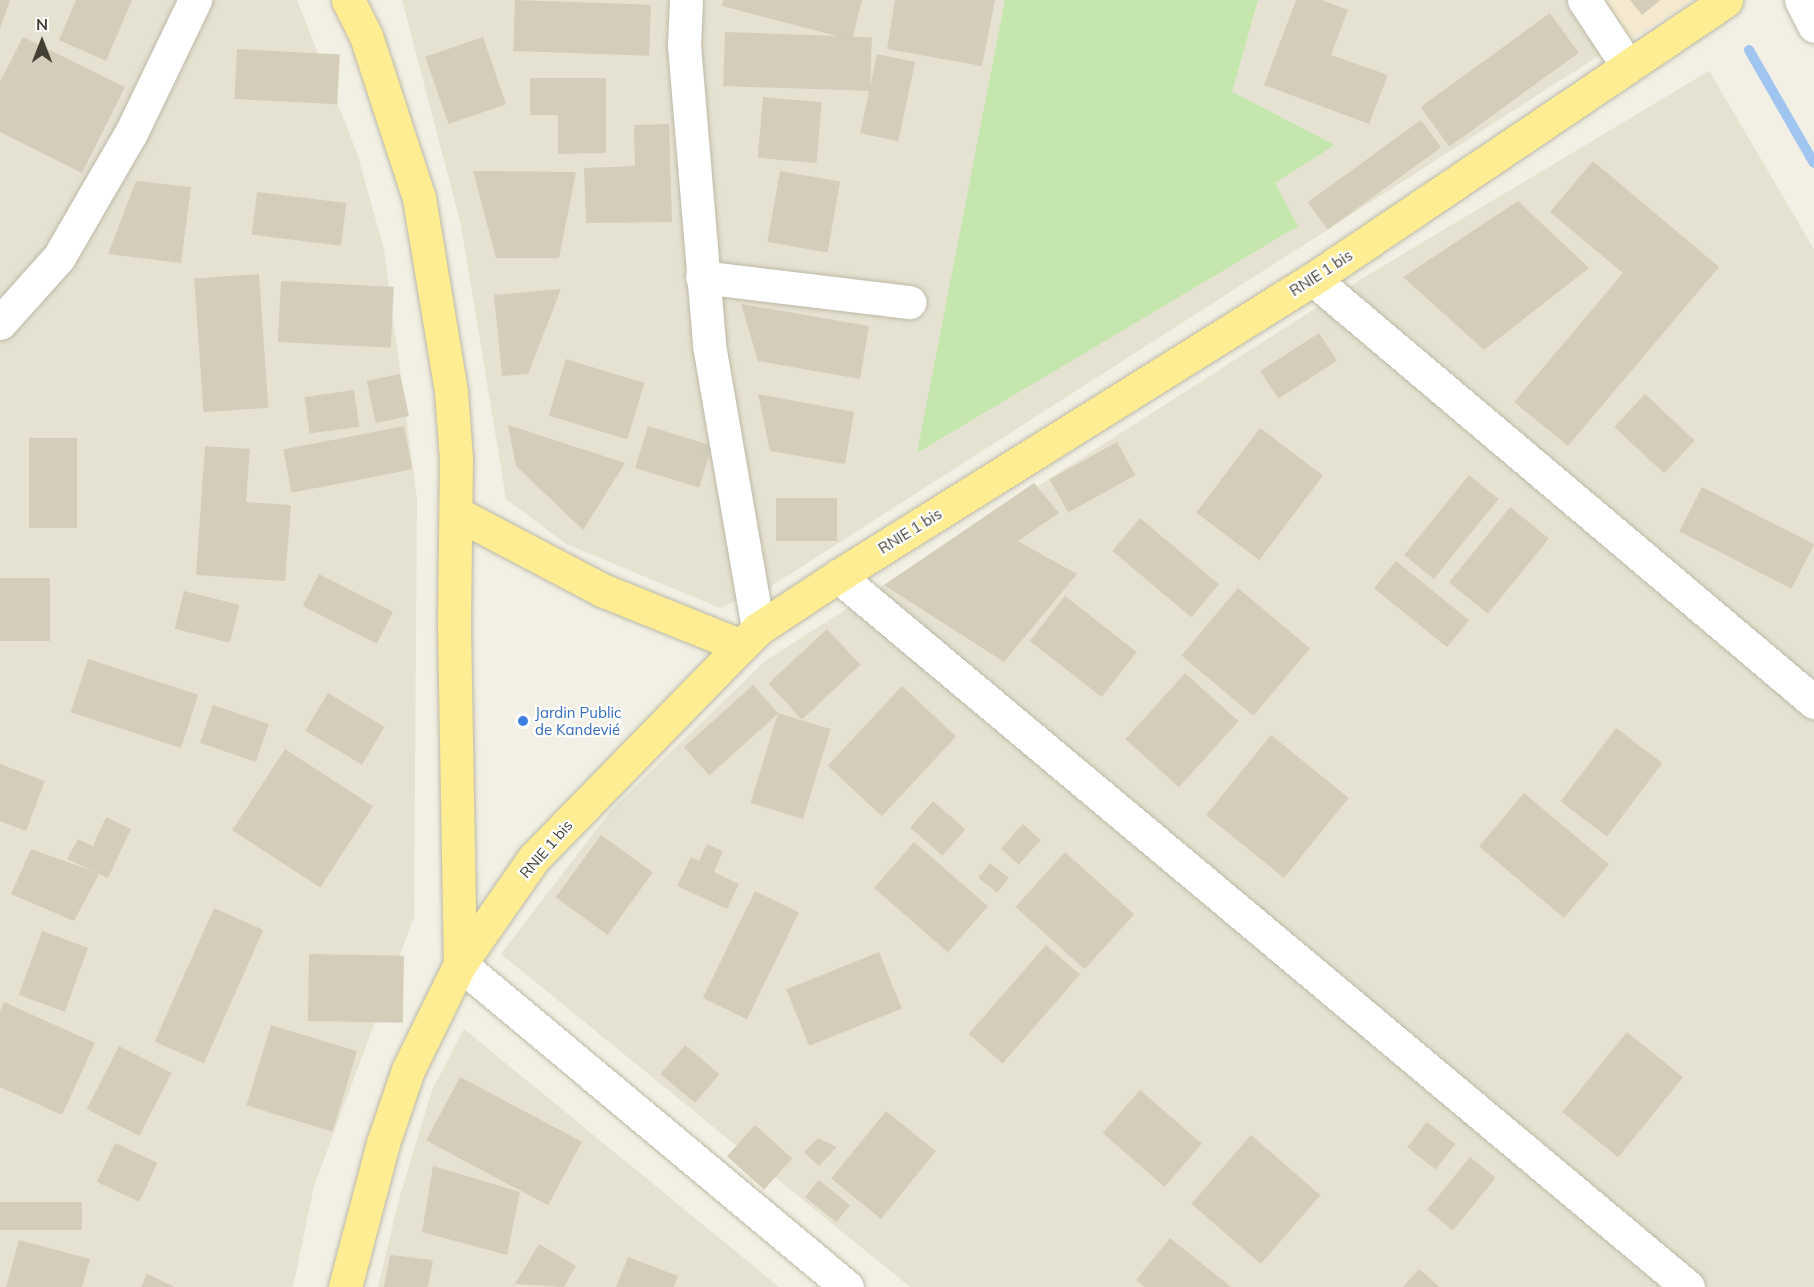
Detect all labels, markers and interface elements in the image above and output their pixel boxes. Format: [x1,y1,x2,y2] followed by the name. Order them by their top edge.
[12,12,72,72] north arrow
[36,14,48,34] text: N
[1286,246,1356,300] street label: RNIE 1 bis
[875,505,945,557] street label: RNIE 1 bis
[535,703,621,738] place label: Jardin Public de Kandevié
[516,714,530,728] marker: Jardin Public de Kandevié
[516,816,576,882] street label: RNIE 1 bis

